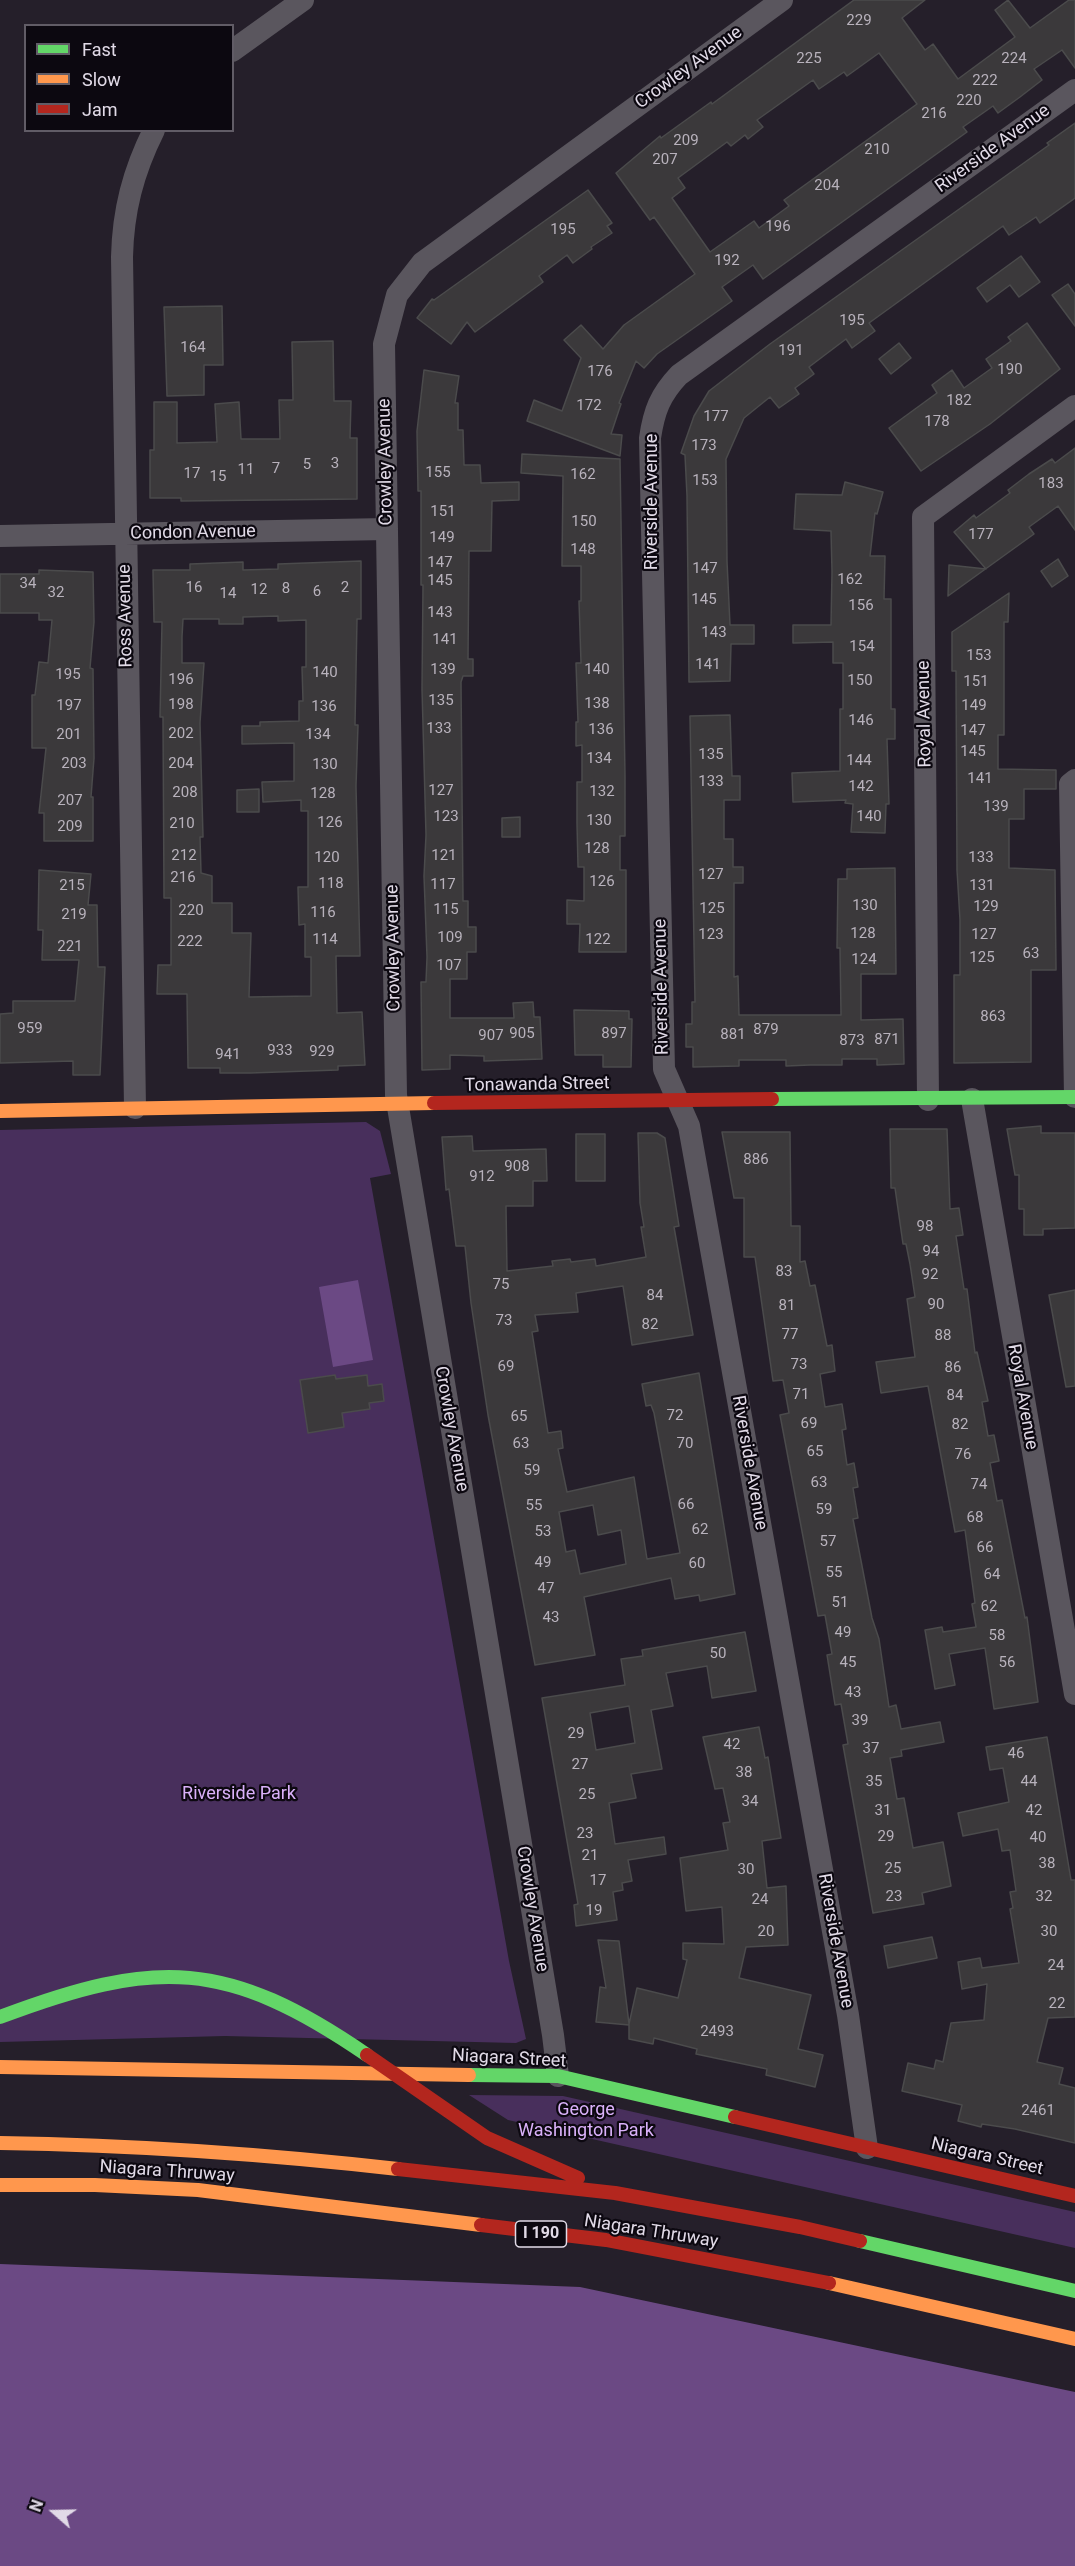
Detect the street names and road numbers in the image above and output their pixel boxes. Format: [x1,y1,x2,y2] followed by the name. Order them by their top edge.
[631,22,747,114] street label: Crowley Avenue
[931,100,1055,198] street label: Riverside Avenue
[374,398,398,526] street label: Crowley Avenue
[641,434,663,570] street label: Riverside Avenue
[130,521,256,545] street label: Condon Avenue
[114,564,138,668] street label: Ross Avenue
[913,660,937,768] street label: Royal Avenue
[382,884,406,1012] street label: Crowley Avenue
[650,919,674,1055] street label: Riverside Avenue
[464,1073,610,1097] street label: Tonawanda Street
[1002,1342,1042,1452] street label: Royal Avenue
[429,1365,473,1493] street label: Crowley Avenue
[727,1394,771,1532] street label: Riverside Avenue
[511,1845,553,1973] street label: Crowley Avenue
[813,1872,857,2010] street label: Riverside Avenue
[451,2045,567,2073] street label: Niagara Street
[929,2134,1045,2180] street label: Niagara Street
[99,2157,235,2187] street label: Niagara Thruway
[582,2211,720,2253] street label: Niagara Thruway
[516,2221,566,2247] road number: I 190

